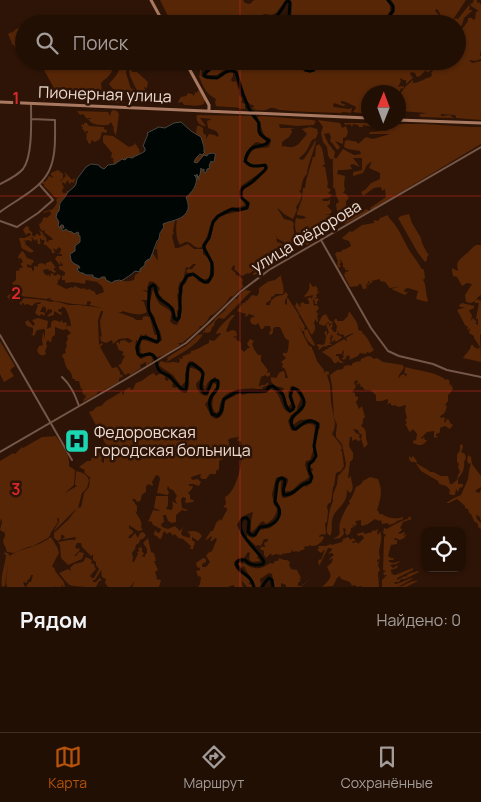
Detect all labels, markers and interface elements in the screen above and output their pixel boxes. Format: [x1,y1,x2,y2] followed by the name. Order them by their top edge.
[15,15,466,70] search box
[33,29,61,57] icon: search
[73,30,128,56] text: Поиск
[38,81,172,107] street label: Пионерная улица
[361,85,406,130] north arrow
[12,87,20,109] text: 1
[247,194,365,278] street label: улица Фёдорова
[11,282,21,304] text: 2
[94,421,251,461] place label: Федоровская городская больница
[64,428,90,454] hospital icon: Федоровская городская больница
[11,478,21,500] text: 3
[421,527,466,572] map controls
[421,527,466,572] button: locate
[20,606,87,634] text: Рядом
[376,609,461,631] text: Найдено: 0
[48,743,87,792] tab: Карта
[183,743,244,792] tab: Маршрут
[341,743,433,792] tab: Сохранённые

